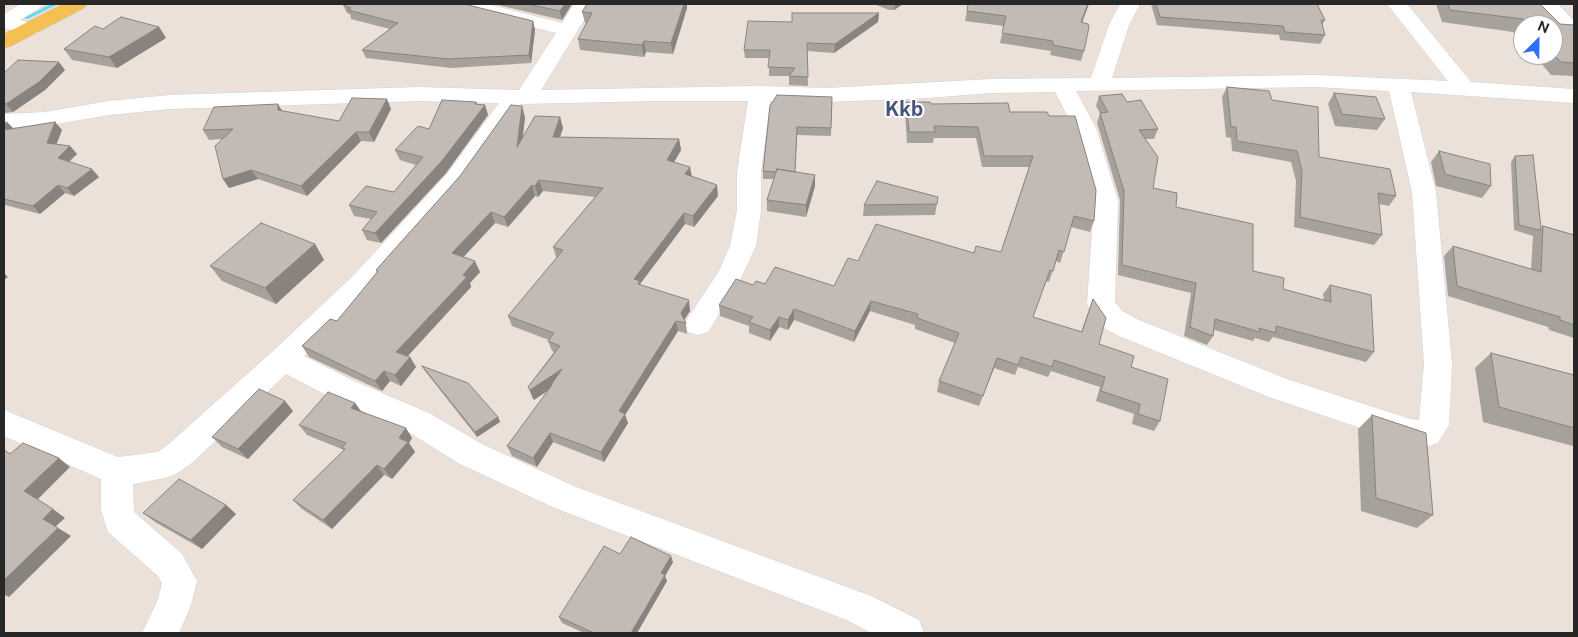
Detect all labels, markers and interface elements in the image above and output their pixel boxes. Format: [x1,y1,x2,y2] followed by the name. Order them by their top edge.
[1513,15,1563,65] north arrow
[1535,18,1552,37] text: N
[885,98,923,122] district label: Kkb

